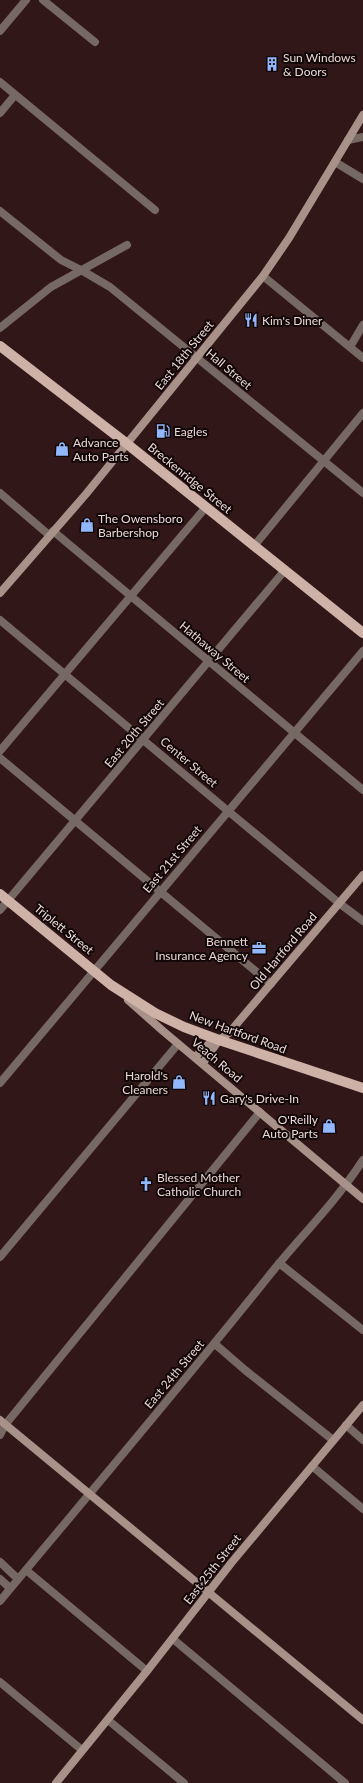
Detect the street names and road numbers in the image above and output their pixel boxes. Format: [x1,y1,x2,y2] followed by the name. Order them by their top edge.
[151,317,217,393] street label: East 18th Street
[203,345,256,393] street label: Hall Street
[145,440,236,517] street label: Breckenridge Street
[177,618,254,686] street label: Hathaway Street
[101,695,168,770] street label: East 20th Street
[157,734,221,791] street label: Center Street
[139,822,205,896] street label: East 21st Street
[31,901,97,958] street label: Triplett Street
[246,909,320,993] street label: Old Hartford Road
[187,1007,289,1057] street label: New Hartford Road
[189,1034,245,1086] street label: Veach Road
[141,1336,208,1411] street label: East 24th Street
[180,1530,244,1607] street label: East 25th Street

